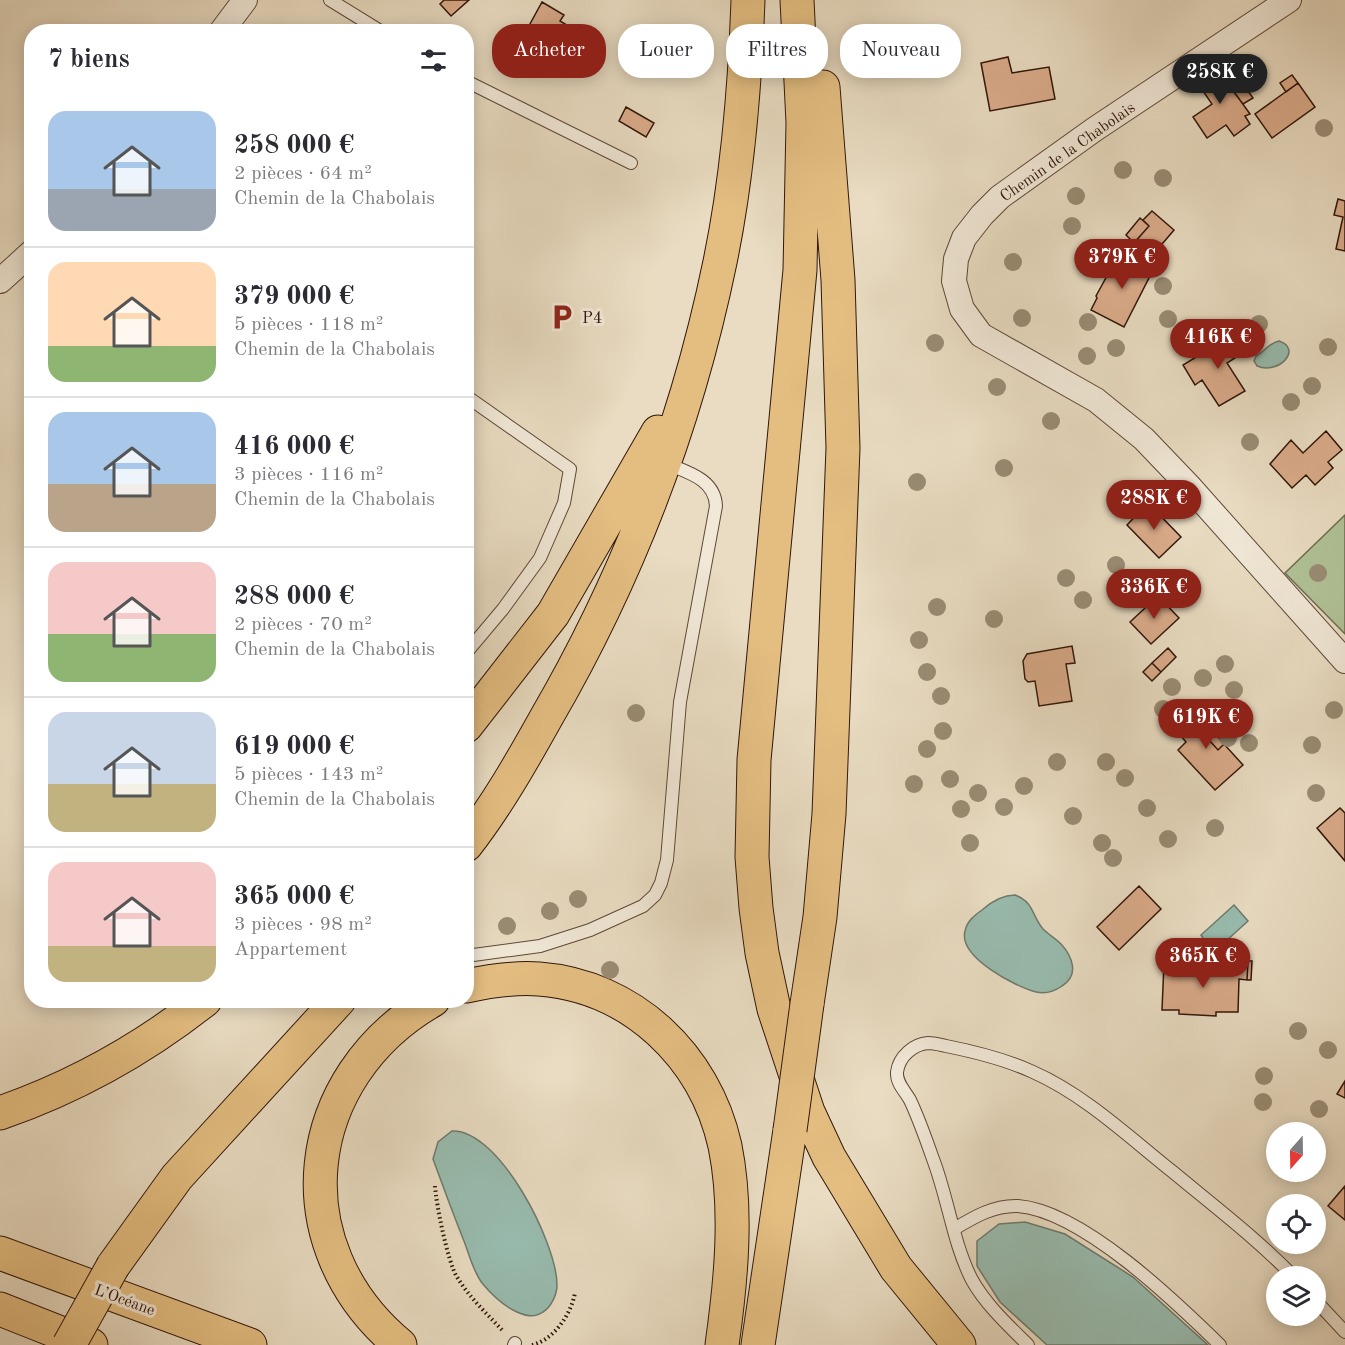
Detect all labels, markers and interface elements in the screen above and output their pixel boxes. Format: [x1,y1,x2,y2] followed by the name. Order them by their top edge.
[492,24,606,78] chip: Acheter
[618,24,714,78] chip: Louer
[726,24,828,78] chip: Filtres
[840,24,961,78] chip: Nouveau
[417,44,450,77] icon: filters
[48,47,130,73] text: 7 biens
[1171,54,1269,105] pin: 258K €
[1186,63,1254,83] text: 258K €
[998,100,1139,205] street label: Chemin de la Chabolais
[234,133,354,159] text: 258 000 €
[96,135,168,207] icon: home
[234,164,372,184] text: 2 pièces · 64 m²
[234,189,435,209] text: Chemin de la Chabolais
[1073,239,1171,290] pin: 379K €
[1088,248,1156,268] text: 379K €
[234,284,354,310] text: 379 000 €
[96,286,168,358] icon: home
[547,302,577,332] parking icon: P4
[582,311,602,327] place label: P4
[234,315,383,335] text: 5 pièces · 118 m²
[1169,319,1267,370] pin: 416K €
[1184,328,1252,348] text: 416K €
[234,340,435,360] text: Chemin de la Chabolais
[234,434,354,460] text: 416 000 €
[96,436,168,508] icon: home
[234,465,383,485] text: 3 pièces · 116 m²
[1105,480,1203,531] pin: 288K €
[1120,489,1188,509] text: 288K €
[234,490,435,510] text: Chemin de la Chabolais
[1105,569,1203,620] pin: 336K €
[1120,578,1188,598] text: 336K €
[234,584,354,610] text: 288 000 €
[96,586,168,658] icon: home
[234,615,372,635] text: 2 pièces · 70 m²
[234,640,435,660] text: Chemin de la Chabolais
[1157,699,1255,750] pin: 619K €
[1172,708,1240,728] text: 619K €
[234,734,354,760] text: 619 000 €
[96,736,168,808] icon: home
[234,765,383,785] text: 5 pièces · 143 m²
[234,790,435,810] text: Chemin de la Chabolais
[234,884,354,910] text: 365 000 €
[96,886,168,958] icon: home
[234,915,372,935] text: 3 pièces · 98 m²
[1154,938,1252,989] pin: 365K €
[234,940,347,960] text: Appartement
[1169,947,1237,967] text: 365K €
[1266,1122,1326,1182] north arrow
[1266,1122,1326,1326] map controls
[1266,1194,1326,1254] button: locate
[1266,1266,1326,1326] button: layers
[92,1283,157,1319] street label: L’Océane

